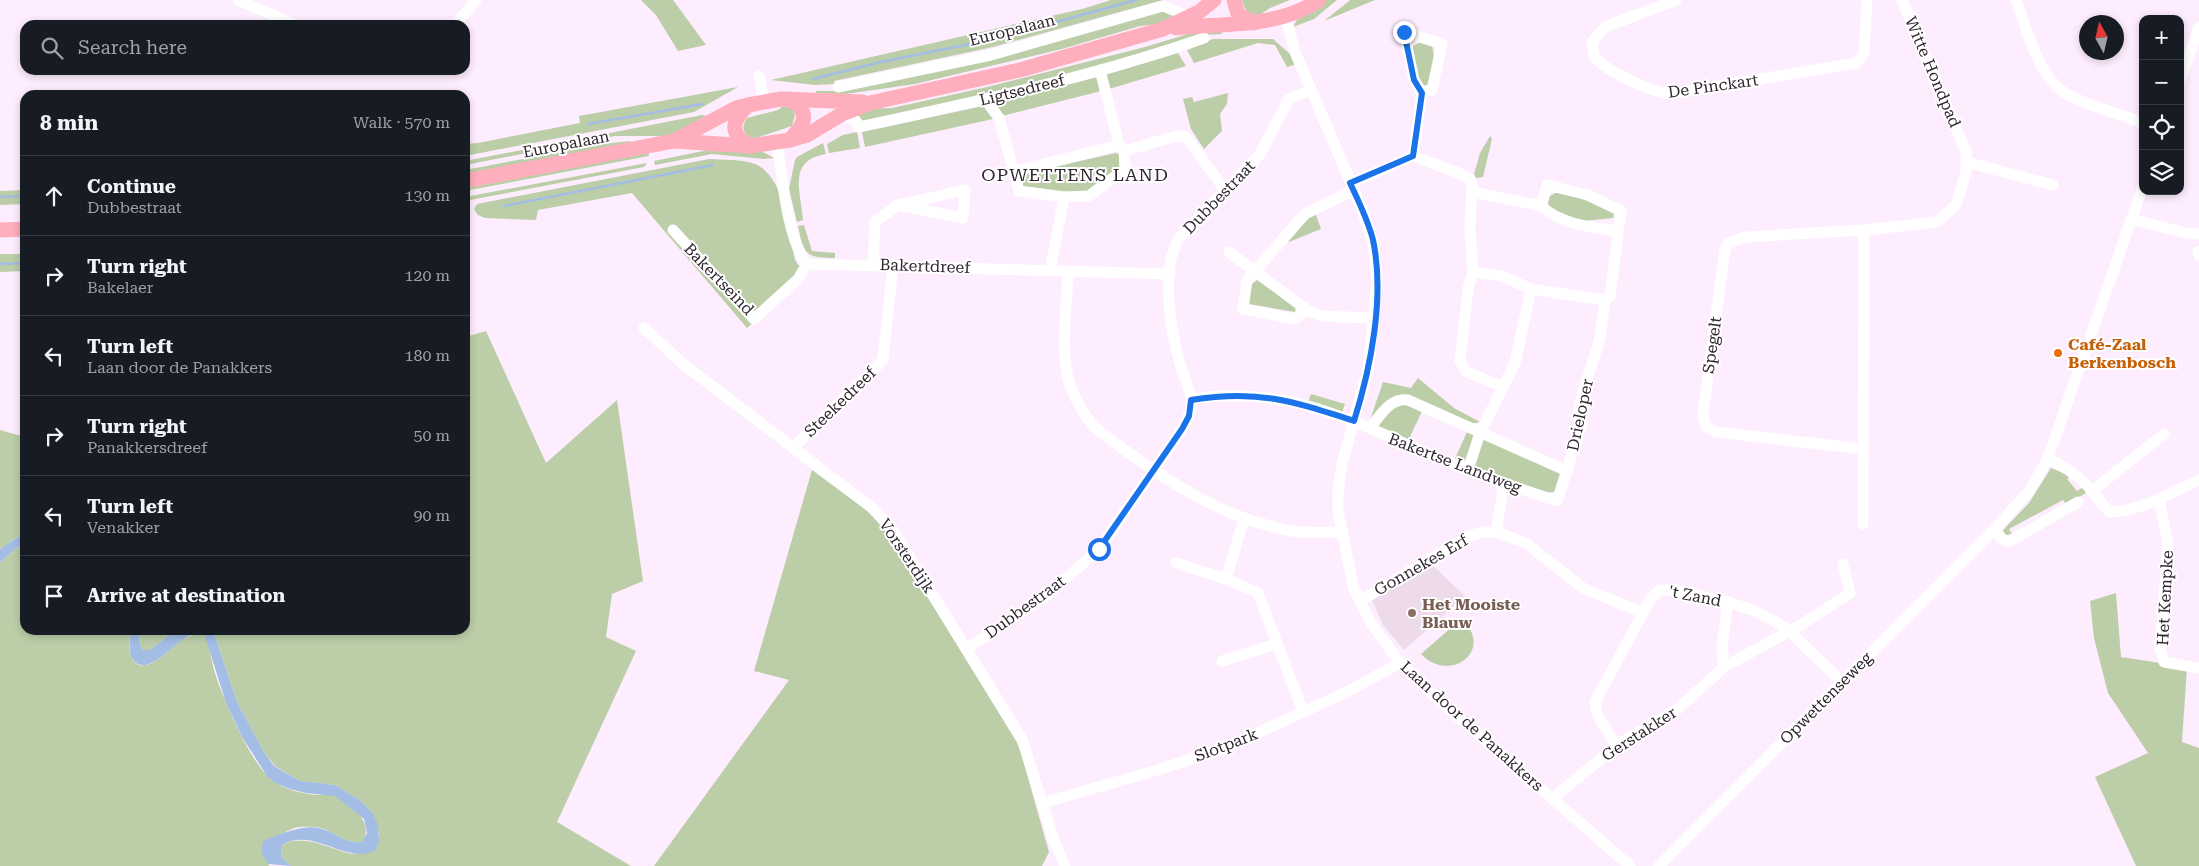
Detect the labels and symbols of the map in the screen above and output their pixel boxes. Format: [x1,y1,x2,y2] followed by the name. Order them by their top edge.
[967,10,1057,50] street label: Europalaan
[1901,14,1965,130] street label: Witte Hondpad
[2079,15,2124,60] north arrow
[1393,21,1416,44] route end
[977,70,1067,110] street label: Ligtsedreef
[1667,70,1759,102] street label: De Pinckart
[521,126,611,162] street label: Europalaan
[1179,156,1259,238] street label: Dubbestraat
[981,164,1169,185] district label: OPWETTENS LAND
[680,239,758,319] street label: Bakertseind
[879,255,972,277] street label: Bakertdreef
[1699,315,1725,375] street label: Spegelt
[2068,335,2176,372] place label: Café-Zaal Berkenbosch
[2052,347,2064,359] marker: Café-Zaal Berkenbosch
[800,363,880,441] street label: Steekedreef
[1563,377,1597,453] street label: Drieloper
[1386,429,1525,497] street label: Bakertse Landweg
[875,515,939,597] street label: Vorsterdijk
[1371,530,1472,599] street label: Gonnekes Erf
[1088,538,1111,561] route start
[2153,550,2177,646] street label: Het Kempke
[981,571,1069,643] street label: Dubbestraat
[1667,582,1723,610] street label: 't Zand
[1422,595,1520,632] place label: Het Mooiste Blauw
[1406,607,1418,619] marker: Het Mooiste Blauw
[1776,647,1877,748] street label: Opwettenseweg
[1397,657,1547,795] street label: Laan door de Panakkers
[1598,703,1680,765] street label: Gerstakker
[1192,724,1260,766] street label: Slotpark

